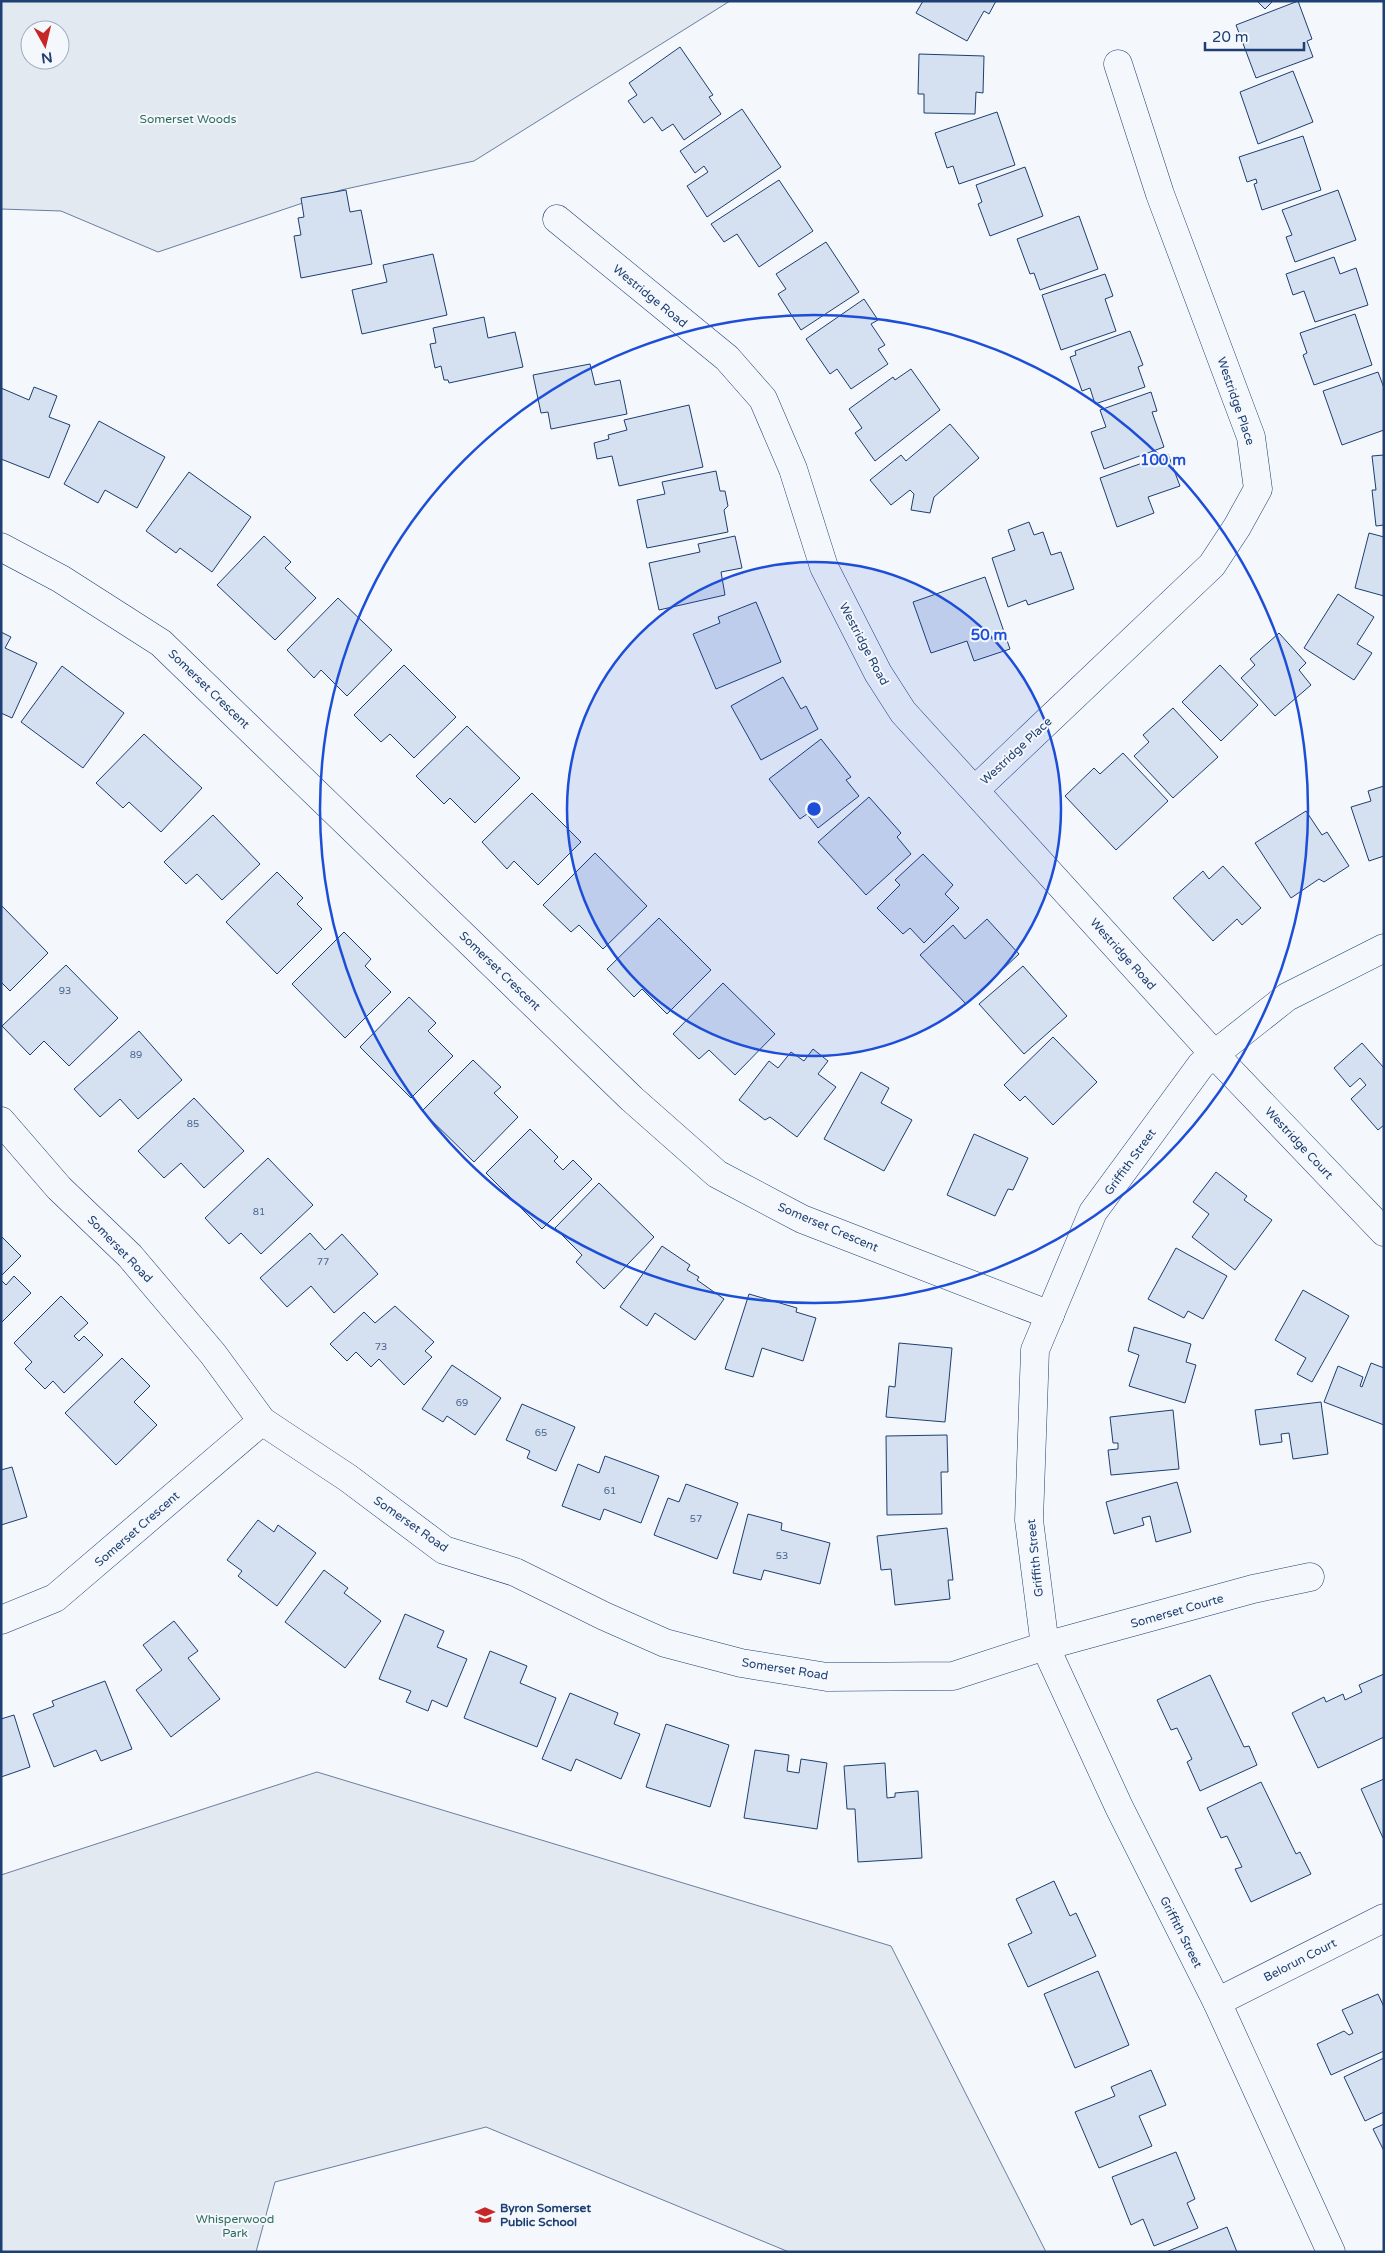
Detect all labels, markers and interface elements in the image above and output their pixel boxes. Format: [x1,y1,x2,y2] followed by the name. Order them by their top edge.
[20,20,70,70] north arrow
[1205,20,1304,52] scale bar
[1212,28,1249,46] text: 20 m
[40,48,53,67] text: N
[140,112,237,126] park label: Somerset Woods
[610,262,690,330] street label: Westridge Road
[1214,355,1258,447] street label: Westridge Place
[1140,451,1186,469] text: 100 m
[836,600,892,688] street label: Westridge Road
[971,626,1007,644] text: 50 m
[165,647,253,732] street label: Somerset Crescent
[978,714,1055,788] street label: Westridge Place
[805,800,823,818] centre of rings
[1087,915,1159,993] street label: Westridge Road
[456,929,544,1014] street label: Somerset Crescent
[59,985,71,997] house number: 93
[130,1049,142,1061] house number: 89
[1262,1104,1336,1182] street label: Westridge Court
[187,1118,199,1130] house number: 85
[1101,1126,1159,1198] street label: Griffith Street
[776,1200,881,1255] street label: Somerset Crescent
[253,1206,265,1218] house number: 81
[85,1213,155,1285] street label: Somerset Road
[317,1256,329,1268] house number: 77
[375,1341,387,1353] house number: 73
[456,1397,468,1409] house number: 69
[535,1427,547,1439] house number: 65
[604,1485,616,1497] house number: 61
[92,1488,182,1570] street label: Somerset Crescent
[371,1493,451,1555] street label: Somerset Road
[690,1513,702,1525] house number: 57
[1024,1518,1046,1598] street label: Griffith Street
[776,1550,788,1562] house number: 53
[1129,1591,1225,1631] street label: Somerset Courte
[741,1655,829,1683] street label: Somerset Road
[1157,1894,1205,1970] street label: Griffith Street
[1261,1936,1339,1984] street label: Belorun Court
[500,2201,591,2229] place label: Byron Somerset Public School
[474,2204,496,2226] school or university icon: Byron Somerset Public School
[196,2212,274,2240] park label: Whisperwood Park

